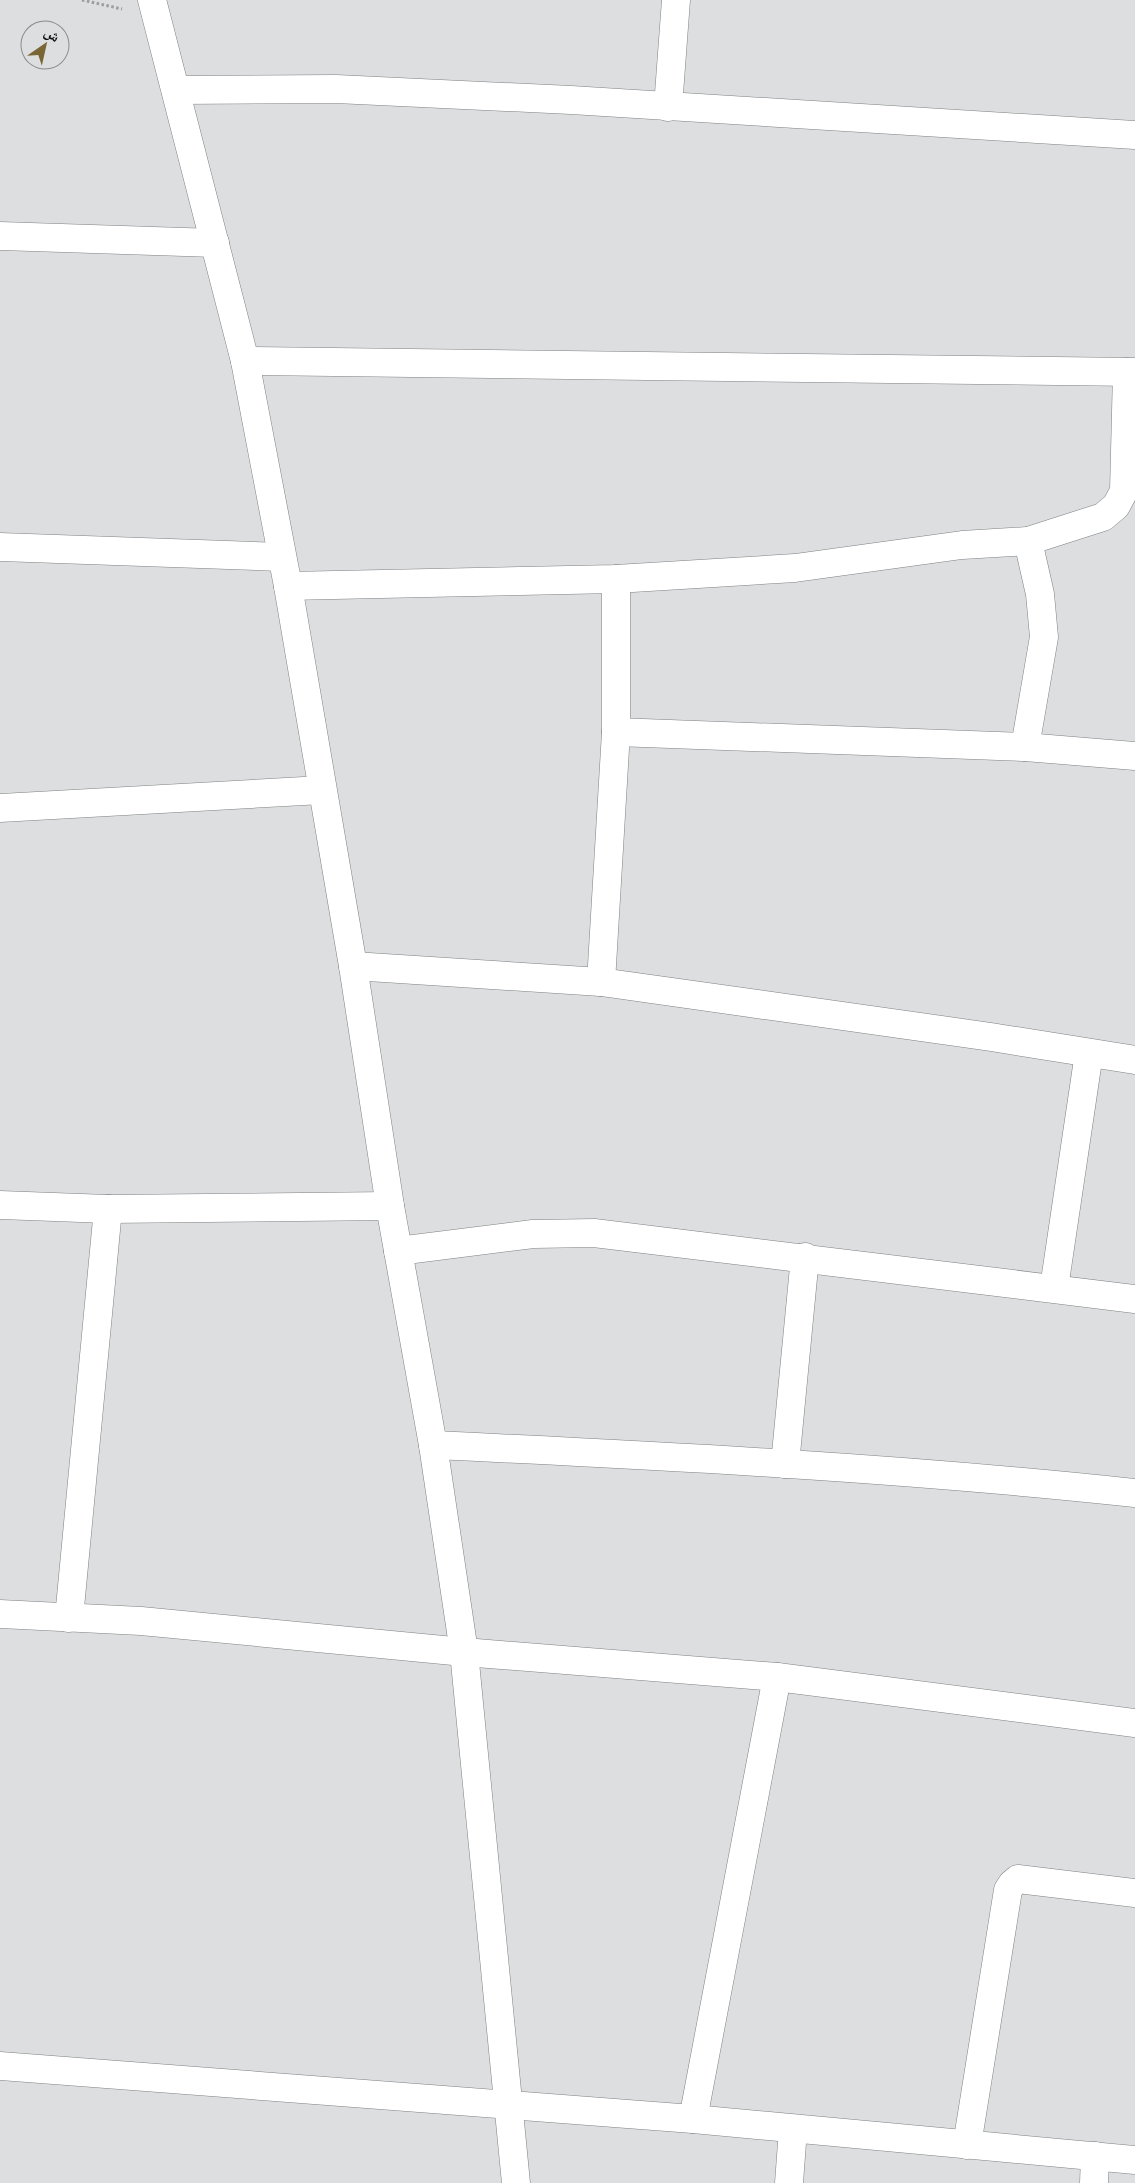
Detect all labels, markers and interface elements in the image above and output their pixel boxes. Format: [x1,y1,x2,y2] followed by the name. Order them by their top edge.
[20,20,70,70] north arrow
[41,23,63,46] text: ش

